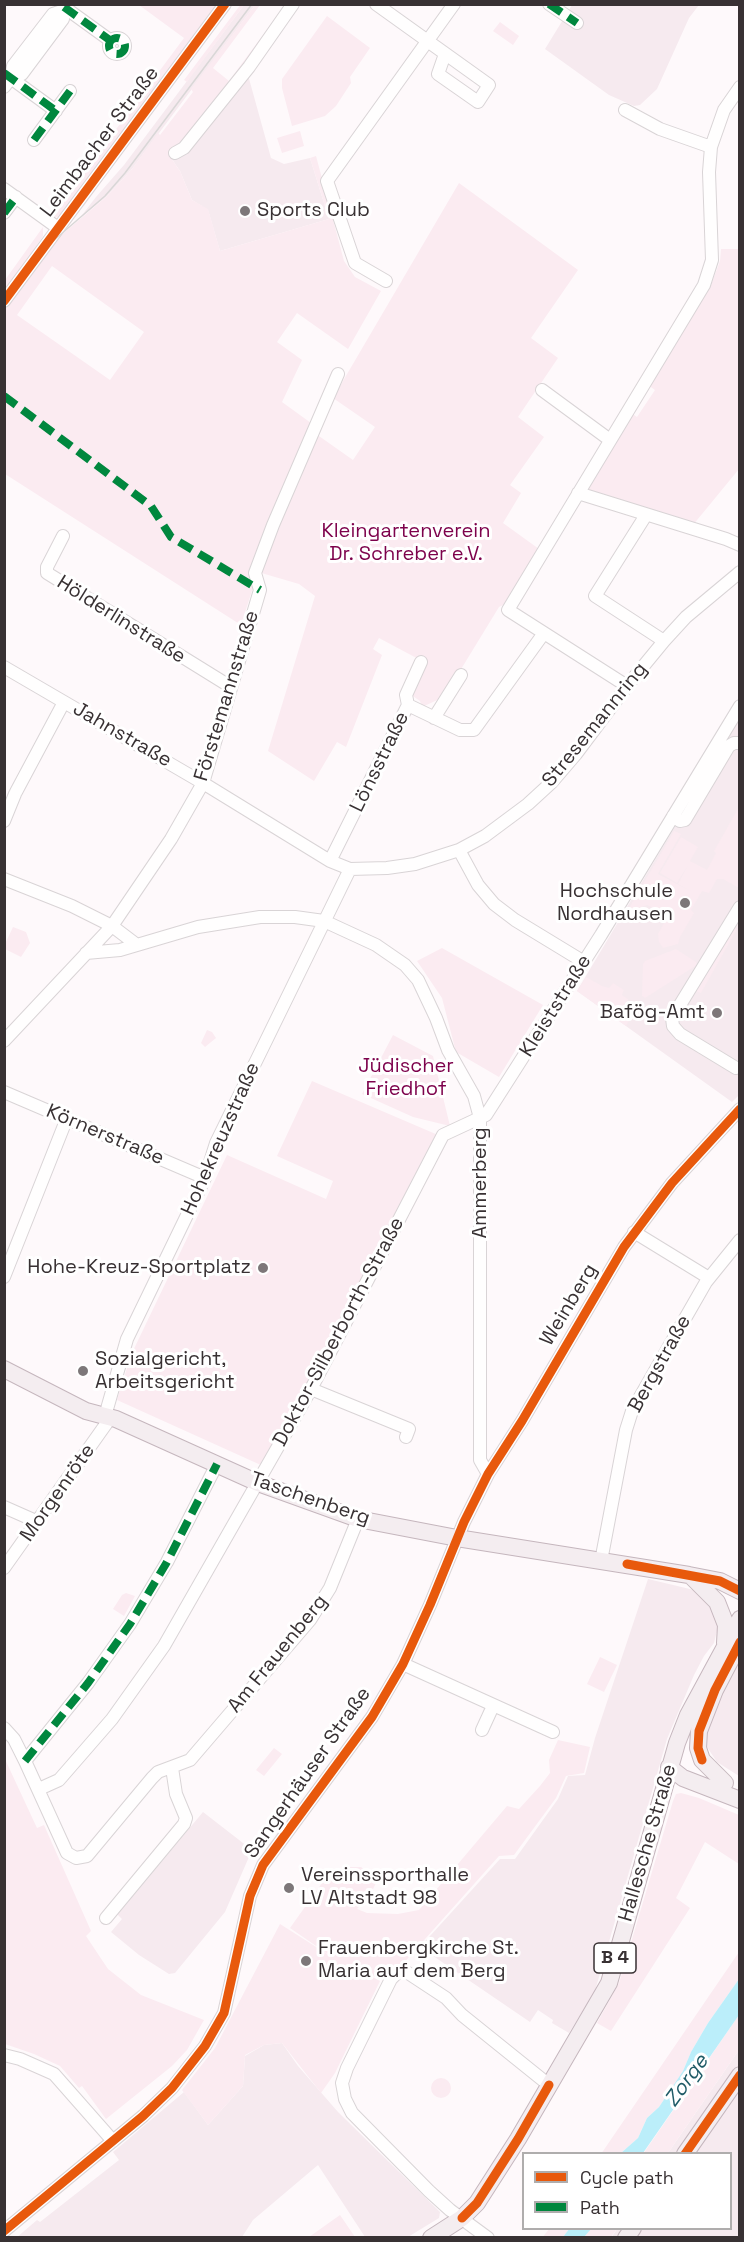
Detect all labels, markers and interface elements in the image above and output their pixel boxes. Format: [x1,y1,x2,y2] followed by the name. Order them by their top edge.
[36,62,164,222] street label: Leimbacher Straße
[257,199,370,223] place label: Sports Club
[238,204,252,218] marker: Sports Club
[321,520,491,567] park label: Kleingartenverein Dr. Schreber e.V.
[52,571,190,669] street label: Hölderlinstraße
[190,608,264,784] street label: Förstemannstraße
[537,658,653,792] street label: Stresemannring
[68,697,176,773] street label: Jahnstraße
[345,708,415,816] street label: Lönsstraße
[557,880,673,927] place label: Hochschule Nordhausen
[678,896,692,910] marker: Hochschule Nordhausen
[515,950,597,1062] street label: Kleiststraße
[600,1001,705,1025] place label: Bafög-Amt
[710,1006,724,1020] marker: Bafög-Amt
[358,1055,454,1102] park label: Jüdischer Friedhof
[177,1059,265,1219] street label: Hohekreuzstraße
[42,1099,168,1171] street label: Körnerstraße
[469,1127,493,1239] street label: Ammerberg
[268,1213,410,1451] street label: Doktor-Silberborth-Straße
[27,1256,251,1280] place label: Hohe-Kreuz-Sportplatz
[535,1260,603,1350] street label: Weinberg
[256,1261,270,1275] marker: Hohe-Kreuz-Sportplatz
[623,1311,697,1417] street label: Bergstraße
[95,1348,235,1395] place label: Sozialgericht, Arbeitsgericht
[76,1364,90,1378] marker: Sozialgericht, Arbeitsgericht
[16,1440,100,1546] street label: Morgenröte
[247,1467,373,1531] street label: Taschenberg
[223,1590,333,1718] street label: Am Frauenberg
[240,1683,376,1863] street label: Sangerhäuser Straße
[614,1762,682,1924] street label: Hallesche Straße
[301,1864,469,1911] place label: Vereinssporthalle LV Altstadt 98
[282,1881,296,1895] marker: Vereinssporthalle LV Altstadt 98
[318,1937,519,1984] place label: Frauenbergkirche St. Maria auf dem Berg
[594,1943,636,1973] road number: B 4
[299,1954,313,1968] marker: Frauenbergkirche St. Maria auf dem Berg
[660,2050,714,2112] water label: Zorge
[522,2152,732,2230] legend
[580,2166,674,2189] text: Cycle path
[580,2196,620,2219] text: Path

